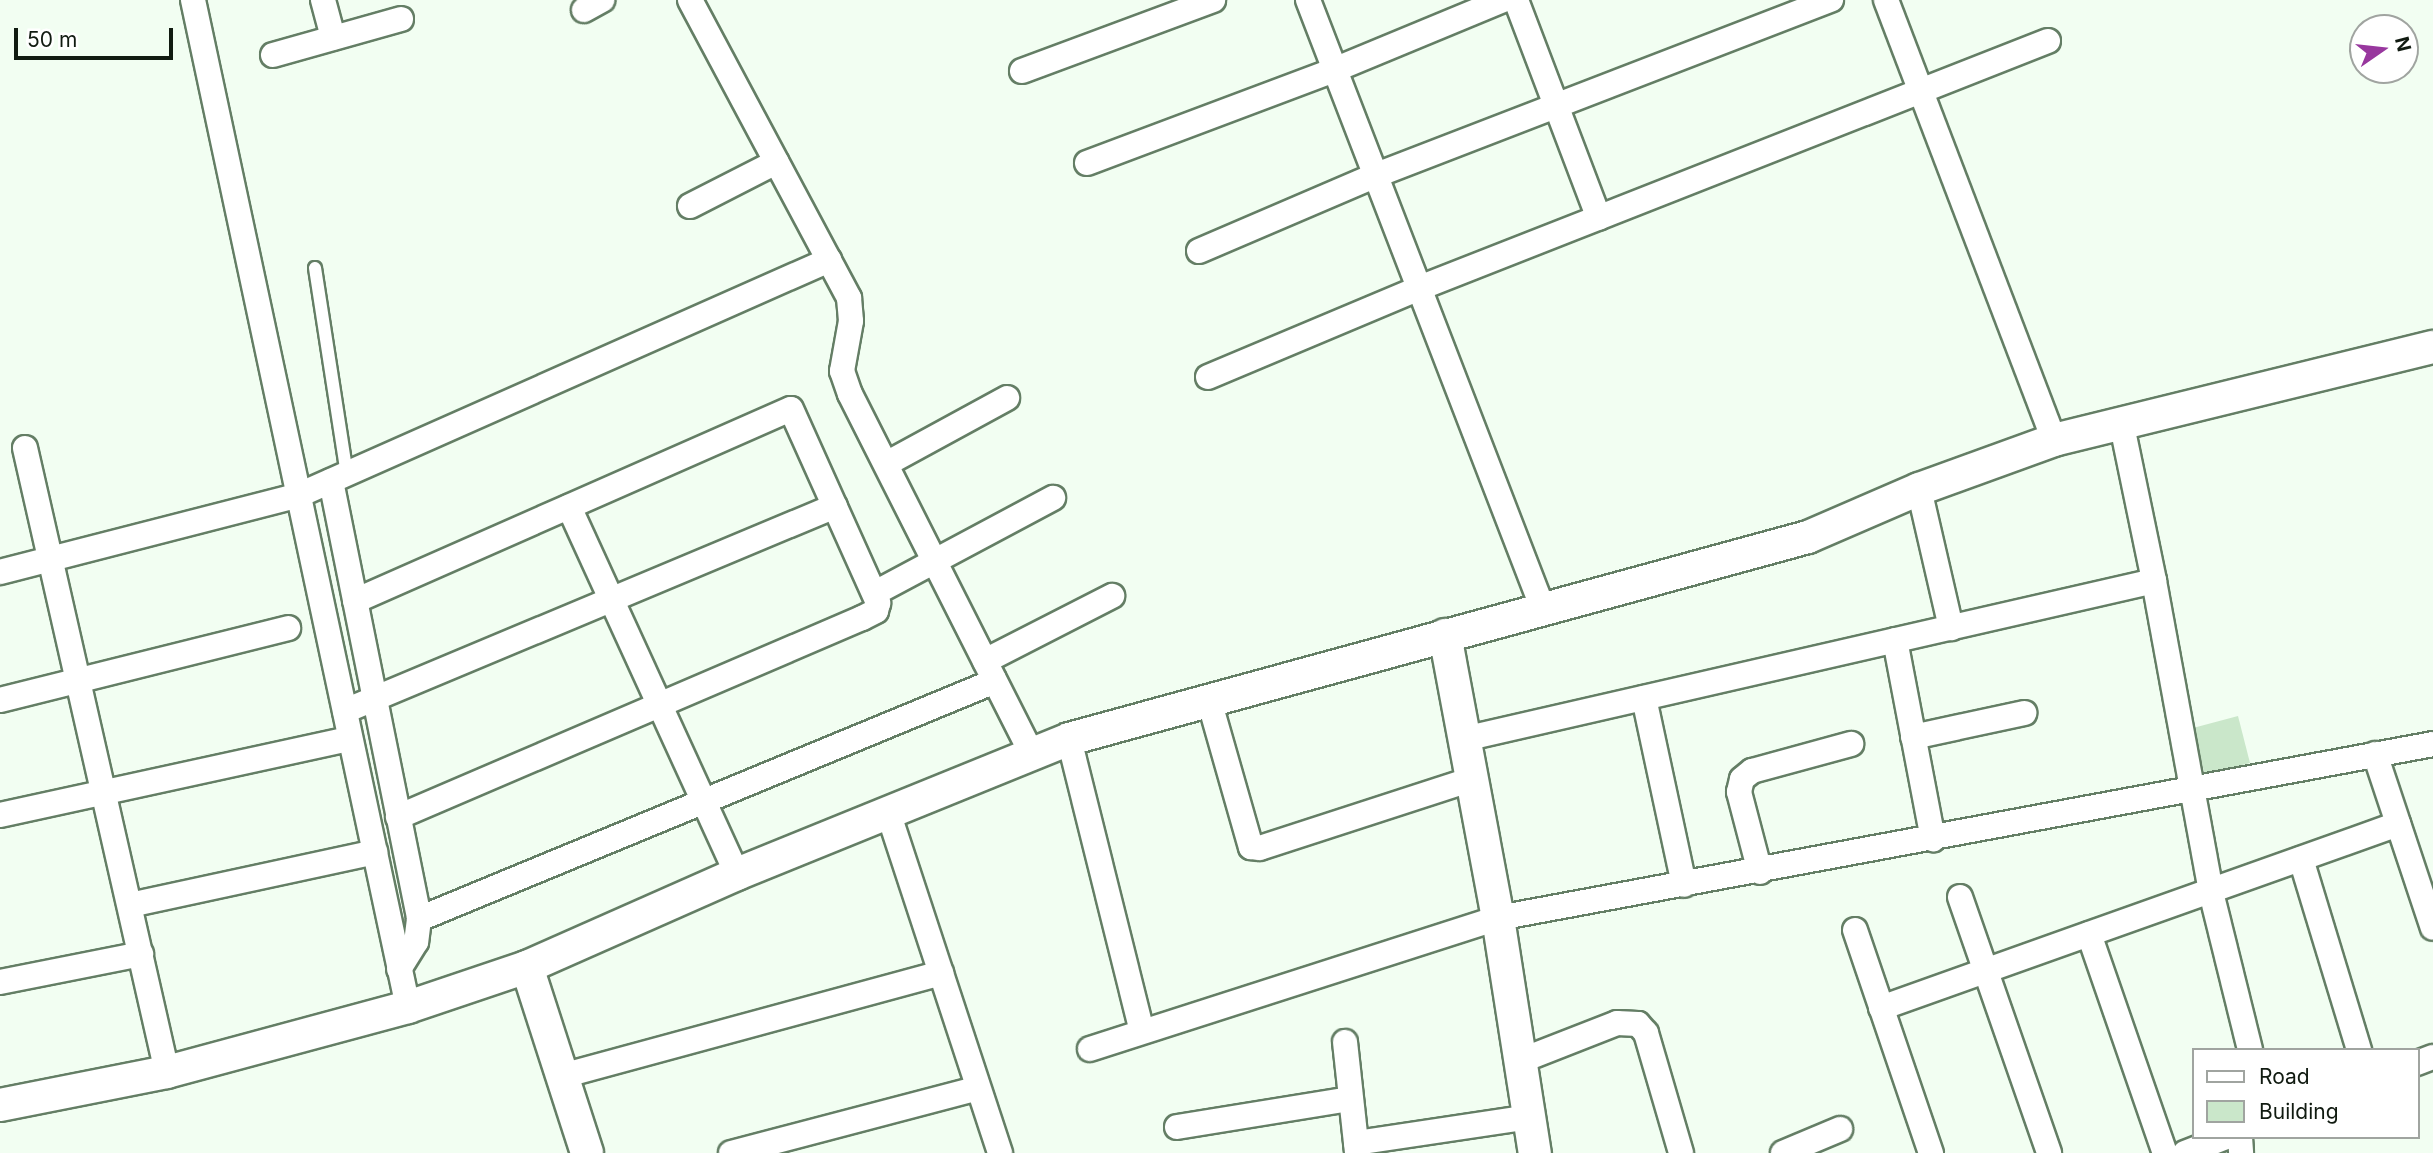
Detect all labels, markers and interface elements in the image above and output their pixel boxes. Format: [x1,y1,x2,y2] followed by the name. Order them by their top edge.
[18,14,177,58] scale bar
[2349,14,2419,84] north arrow
[27,27,77,52] text: 50 m
[2390,34,2416,54] text: N
[2192,1048,2419,1139] legend
[2259,1064,2310,1089] text: Road
[2259,1099,2339,1124] text: Building

